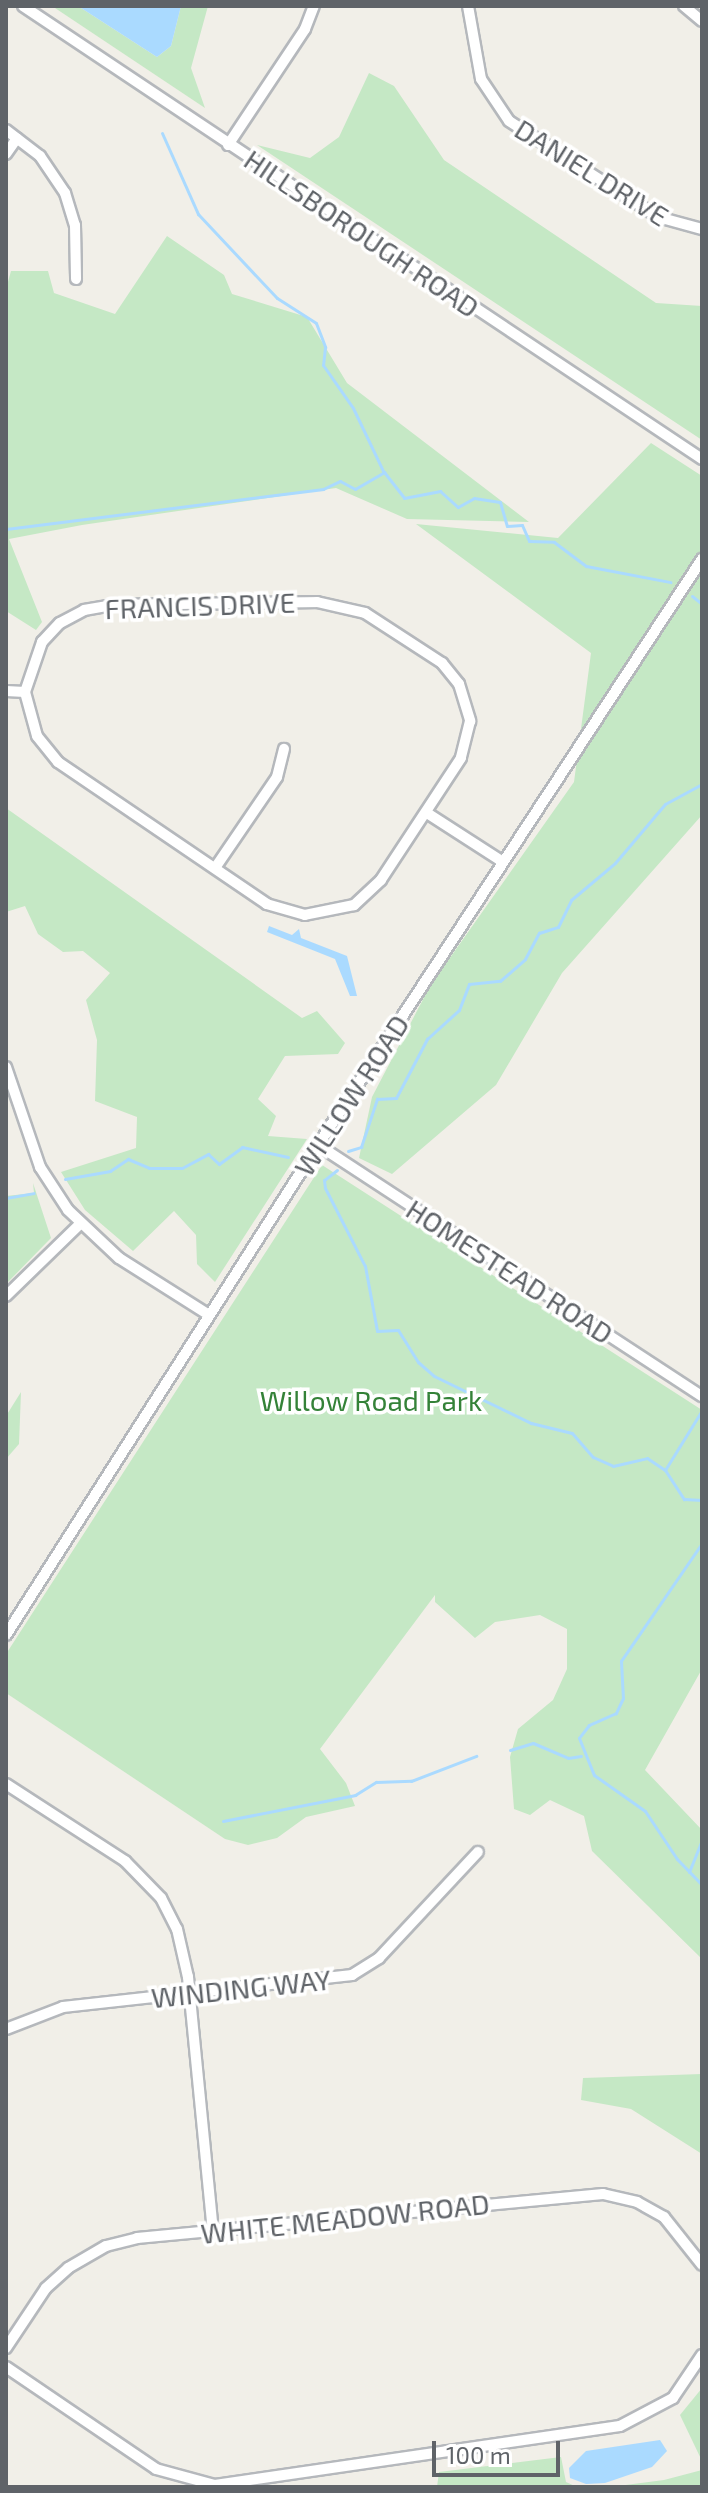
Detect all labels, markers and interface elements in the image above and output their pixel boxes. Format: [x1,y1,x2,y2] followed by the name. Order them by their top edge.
[509,111,675,233] street label: DANIEL DRIVE
[238,142,486,324] street label: HILLSBOROUGH ROAD
[104,585,296,625] street label: FRANCIS DRIVE
[286,1008,416,1182] street label: WILLOW ROAD
[400,1192,620,1350] street label: HOMESTEAD ROAD
[259,1383,483,1417] park label: Willow Road Park
[149,1962,333,2014] street label: WINDING WAY
[199,2186,491,2250] street label: WHITE MEADOW ROAD
[436,2425,564,2475] scale bar
[446,2440,511,2469] text: 100 m

